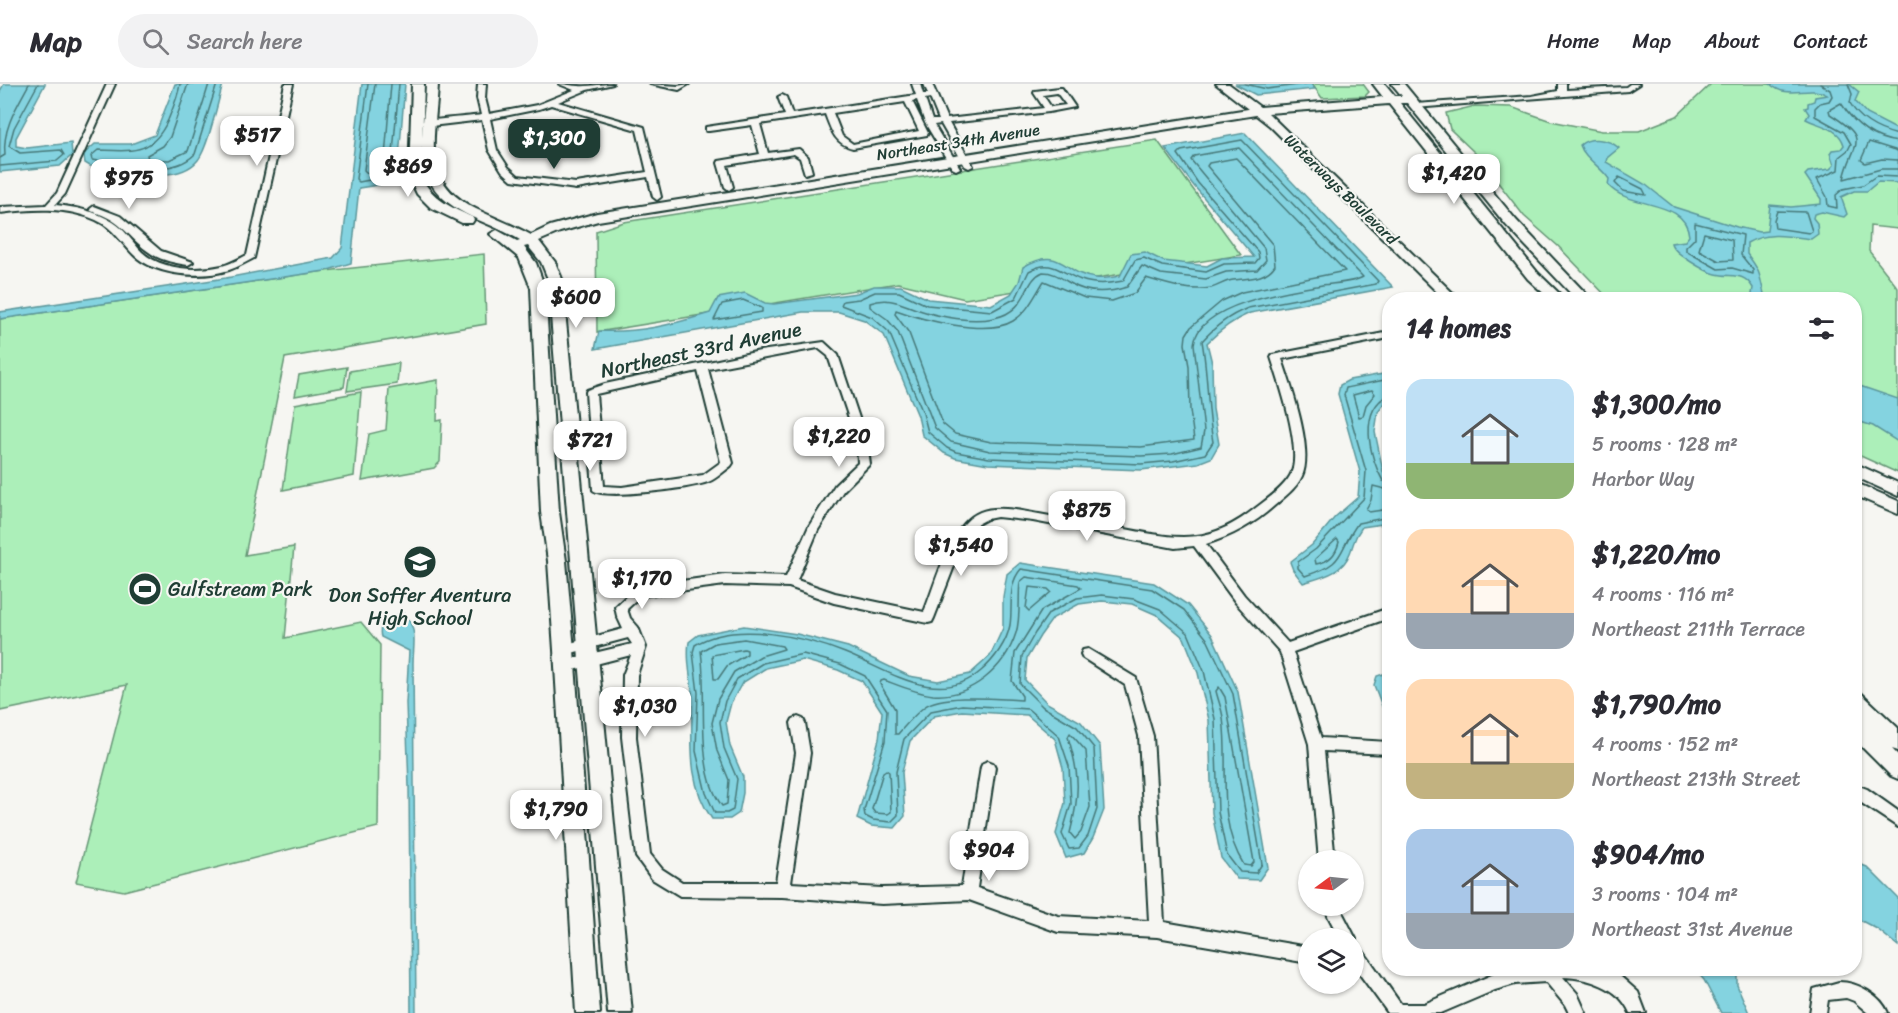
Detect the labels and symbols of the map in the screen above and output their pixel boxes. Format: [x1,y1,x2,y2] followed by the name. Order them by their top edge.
[874,115,1042,169] street label: Northeast 34th Avenue
[221,116,293,167] pin: $517
[505,119,603,170] pin: $1,300
[1277,126,1406,253] street label: Waterways Boulevard
[372,147,444,198] pin: $869
[1405,154,1503,205] pin: $1,420
[93,159,165,210] pin: $975
[540,278,612,329] pin: $600
[597,312,805,388] street label: Northeast 33rd Avenue
[790,417,888,468] pin: $1,220
[554,421,626,472] pin: $721
[1051,491,1123,542] pin: $875
[912,526,1010,577] pin: $1,540
[402,544,438,580] school or university icon: Don Soffer Aventura High School
[593,559,691,610] pin: $1,170
[127,571,163,607] sports icon: Gulfstream Park
[168,572,313,607] place label: Gulfstream Park
[329,578,511,636] place label: Don Soffer Aventura High School
[596,687,694,738] pin: $1,030
[507,790,605,841] pin: $1,790
[953,831,1025,882] pin: $904
[1298,850,1364,916] north arrow

